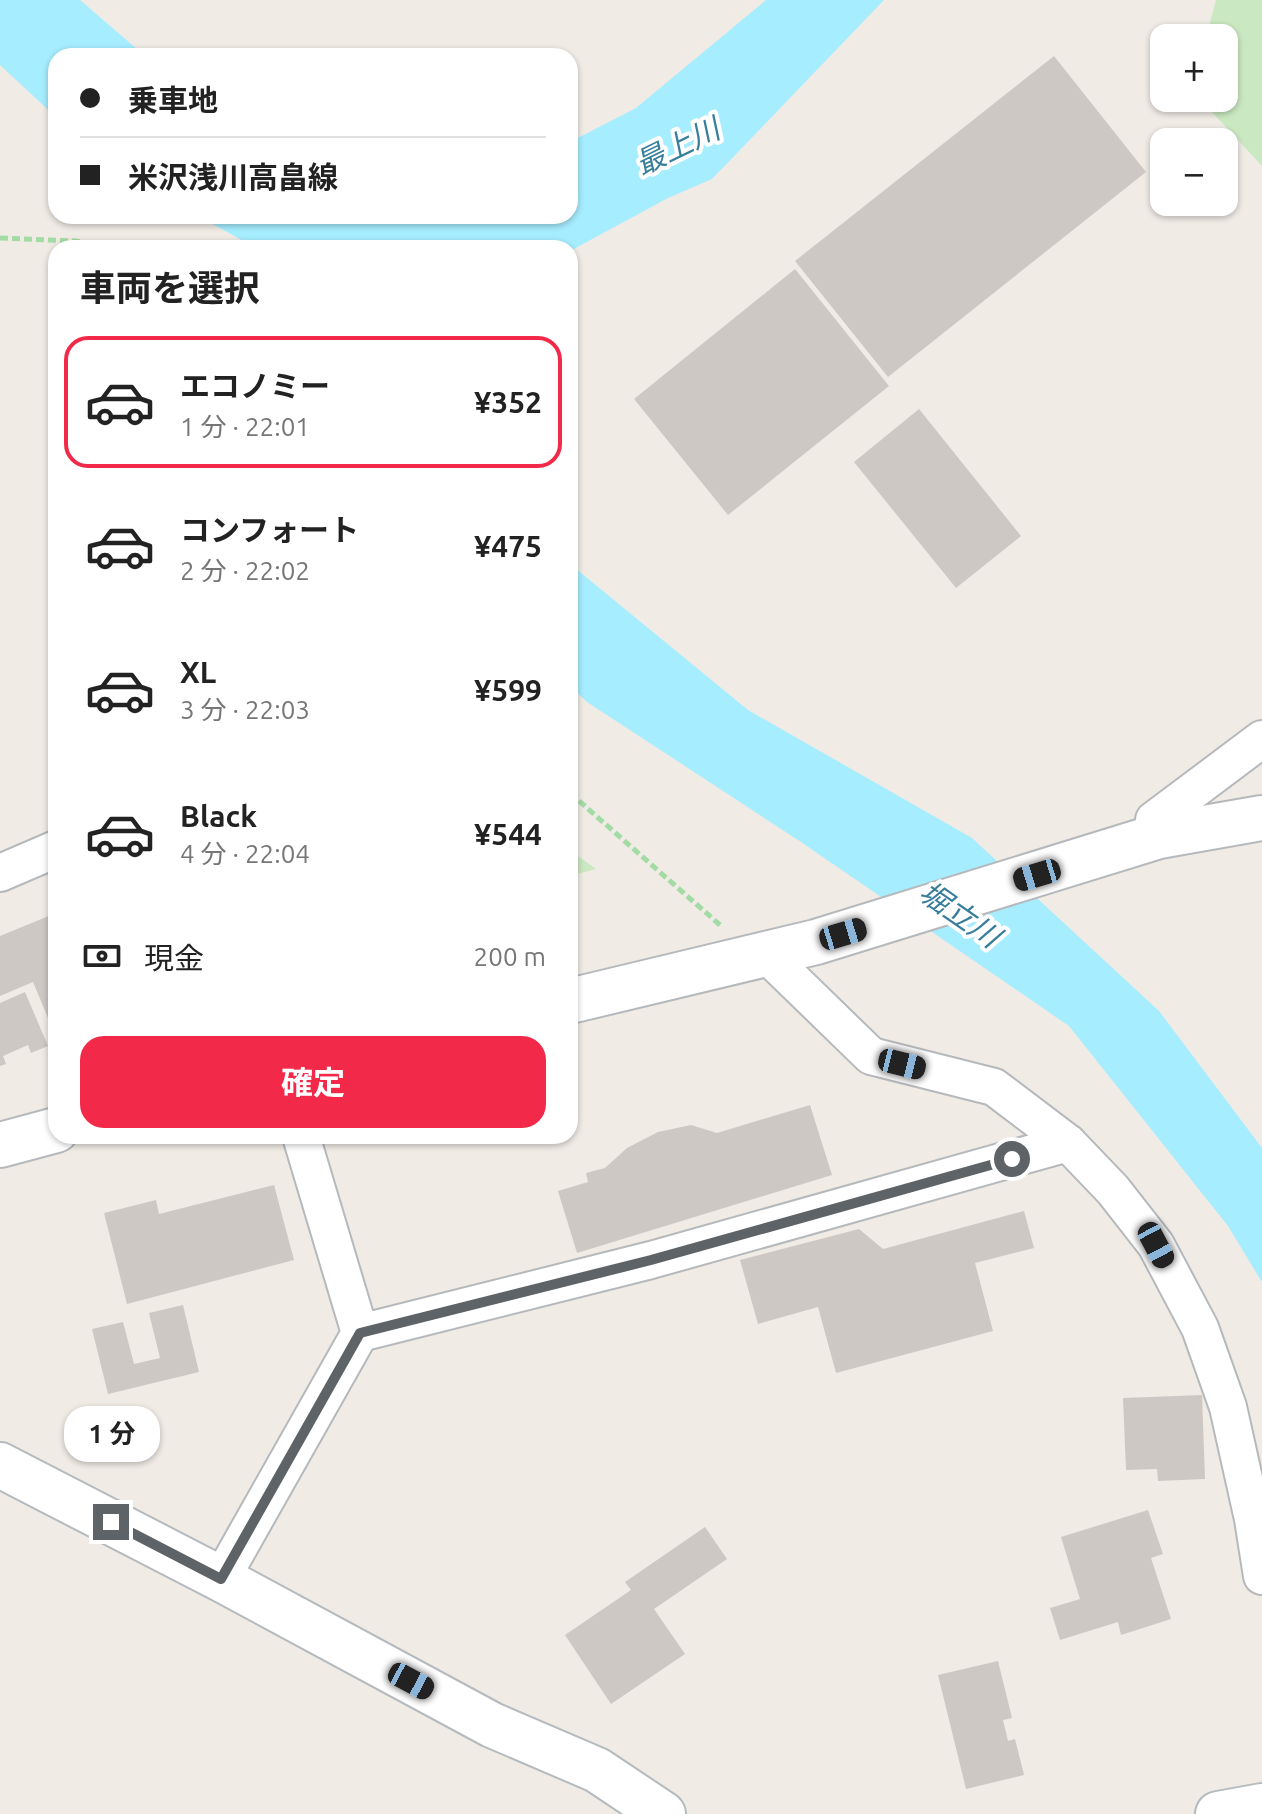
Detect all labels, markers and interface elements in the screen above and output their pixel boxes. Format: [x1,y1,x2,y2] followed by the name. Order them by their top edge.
[1150,24,1238,216] map controls
[1150,24,1238,112] button: +
[128,83,218,117] text: 乗車地
[629,110,728,181] water label: 最上川
[1150,128,1238,216] button: −
[128,160,338,194] text: 米沢浅川高畠線
[80,267,260,308] text: 車両を選択
[84,366,156,438] icon: car
[180,369,330,403] text: エコノミー
[474,385,542,419] text: ¥352
[180,412,310,441] text: 1 分 · 22:01
[84,510,156,582] icon: car
[180,513,359,547] text: コンフォート
[474,529,542,563] text: ¥475
[180,556,310,585] text: 2 分 · 22:02
[84,654,156,726] icon: car
[180,655,216,689] text: XL
[474,673,542,707] text: ¥599
[180,695,310,724] text: 3 分 · 22:03
[84,798,156,870] icon: car
[180,799,257,833] text: Black
[474,817,542,851] text: ¥544
[180,839,310,868] text: 4 分 · 22:04
[1011,857,1063,893] car
[913,874,1009,955] water label: 堀立川
[817,916,869,952] car
[80,934,124,978] icon: cash
[144,941,204,975] text: 現金
[474,942,546,971] text: 200 m
[80,1036,546,1128] button: 確定
[876,1047,928,1081] car
[994,1141,1030,1177] route start
[1134,1218,1178,1272] car
[63,1406,159,1462] callout: 1 分
[89,1419,135,1448] text: 1 分
[93,1504,129,1540] route end
[384,1659,438,1703] car

